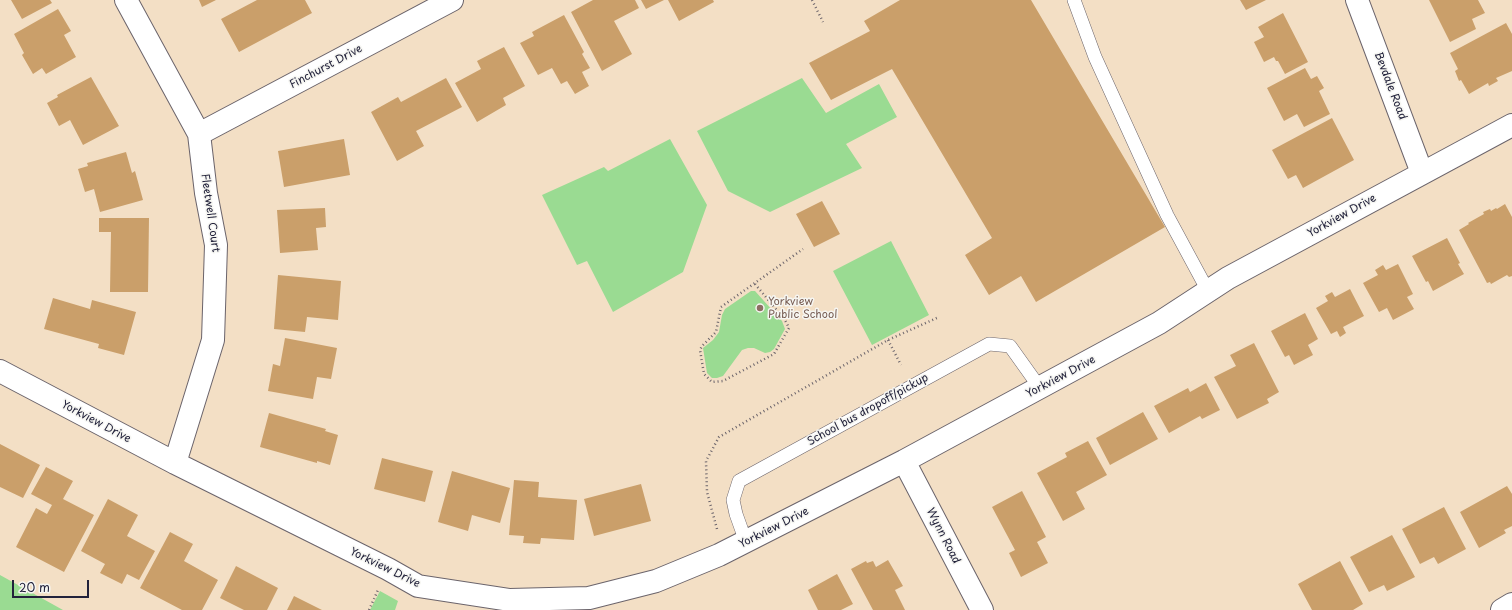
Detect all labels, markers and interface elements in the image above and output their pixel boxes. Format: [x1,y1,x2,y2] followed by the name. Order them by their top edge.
[287,42,365,92] street label: Finchurst Drive
[1371,50,1409,122] street label: Bevdale Road
[198,173,222,253] street label: Fleetwell Court
[1305,192,1379,240] street label: Yorkview Drive
[768,295,837,321] place label: Yorkview Public School
[755,303,765,313] marker: Yorkview Public School
[1024,353,1098,401] street label: Yorkview Drive
[805,371,931,449] street label: School bus dropoff/pickup
[59,398,133,446] street label: Yorkview Drive
[737,505,811,551] street label: Yorkview Drive
[923,506,963,566] street label: Wynn Road
[348,545,422,591] street label: Yorkview Drive
[14,572,91,598] scale bar
[19,578,50,596] text: 20 m

